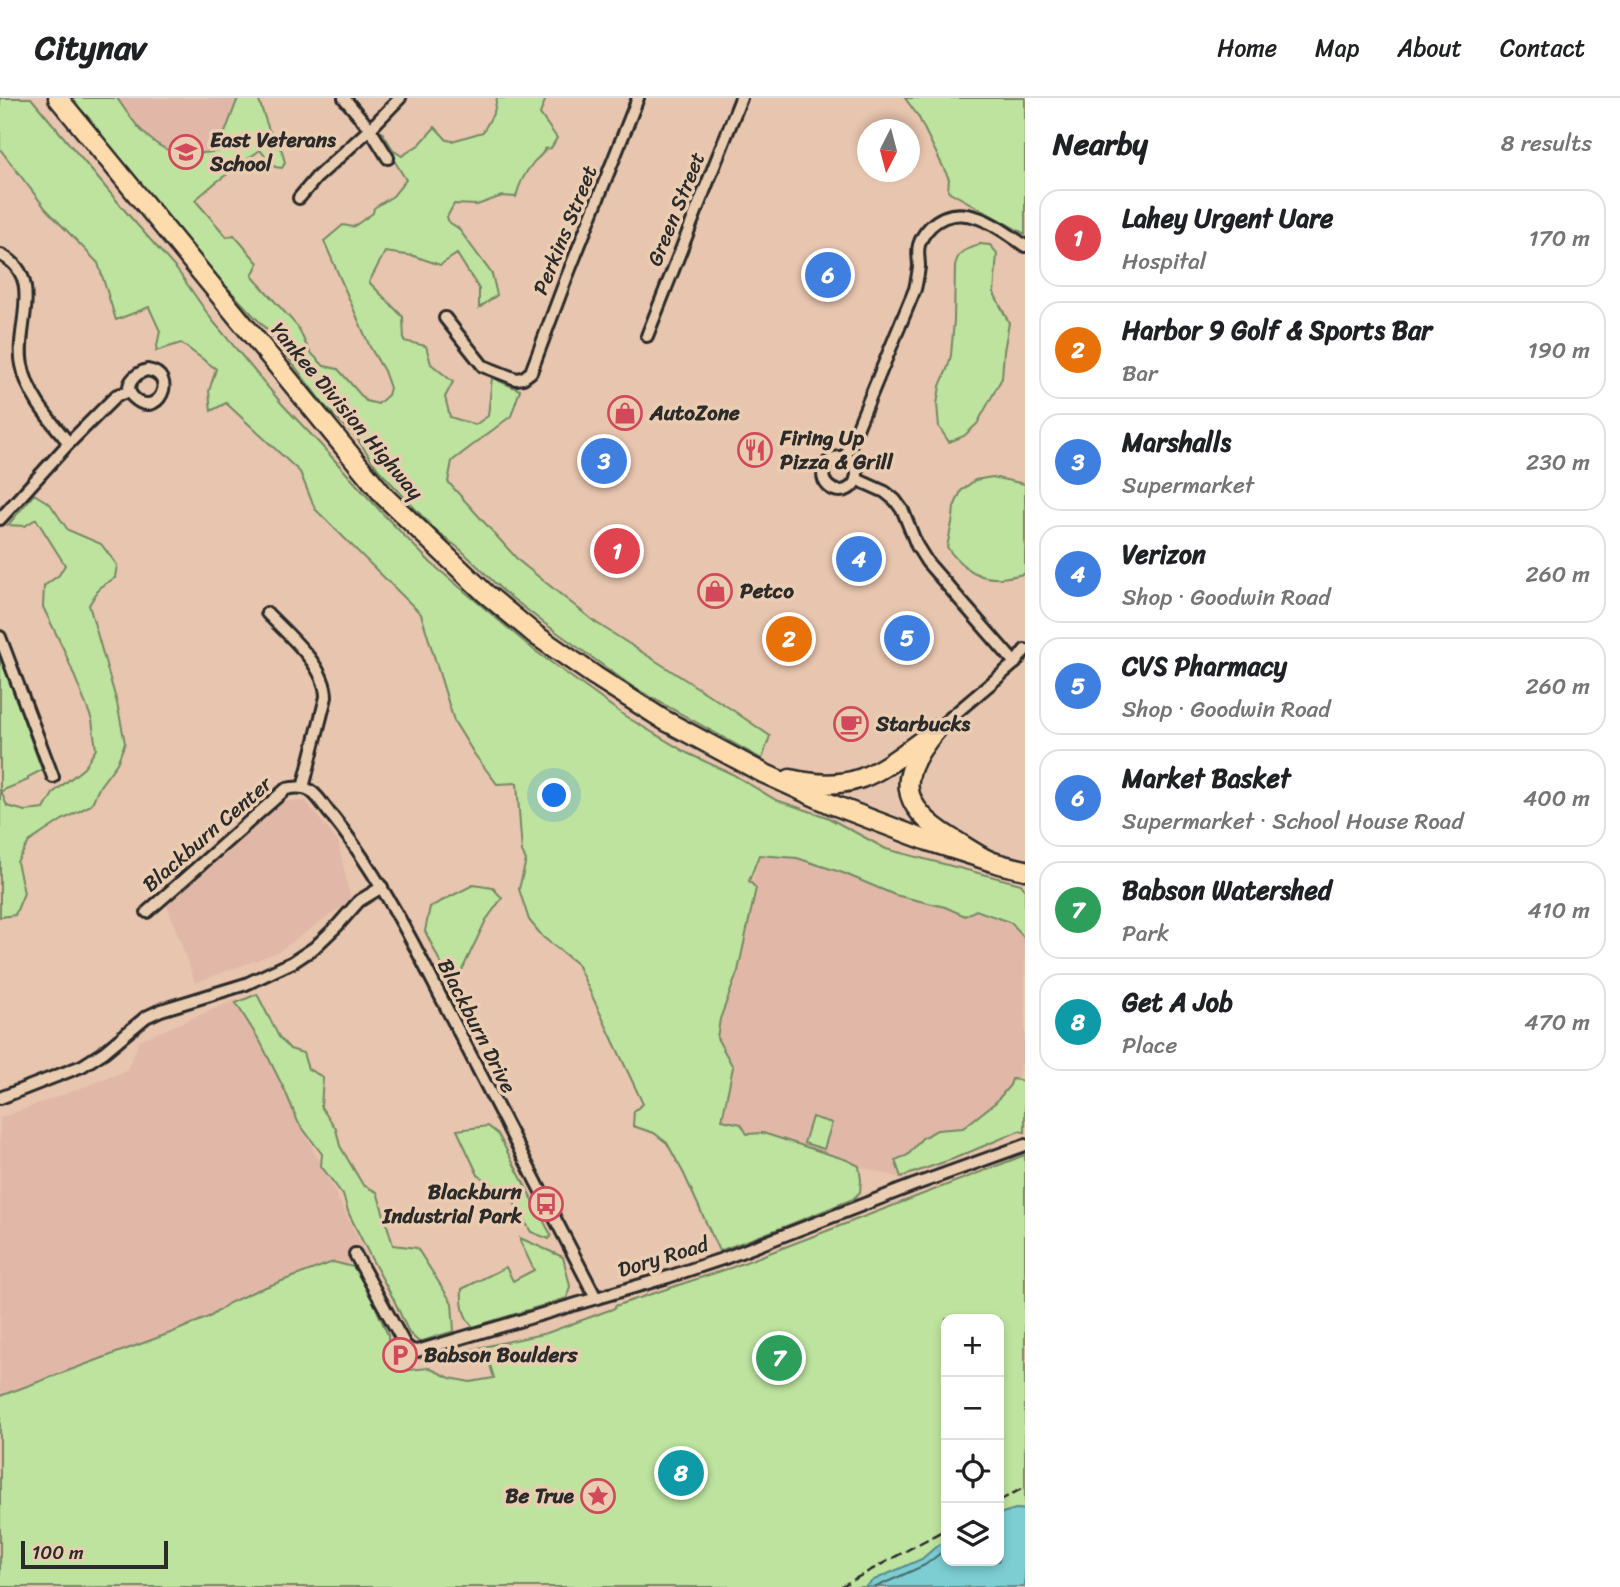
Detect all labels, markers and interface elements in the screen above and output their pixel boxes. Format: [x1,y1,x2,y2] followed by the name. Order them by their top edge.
[35,19,146,77] text: Citynav
[1217,27,1277,69] text: Home
[1315,27,1359,69] text: Map
[1397,27,1462,69] text: About
[1500,27,1585,69] text: Contact
[1053,117,1148,171] text: Nearby
[857,119,920,182] north arrow
[209,121,336,183] place label: East Veterans School
[1501,123,1592,164] text: 8 results
[167,133,205,171] school or university icon: East Veterans School
[636,146,716,272] street label: Green Street
[522,159,608,301] street label: Perkins Street
[1122,195,1333,241] text: Lahey Urgent Uare
[1073,218,1083,259] text: 1
[1529,218,1590,259] text: 170 m
[1122,241,1206,282] text: Hospital
[805,249,851,301] pin: 6
[1122,307,1432,353] text: Harbor 9 Golf & Sports Bar
[261,313,434,509] street label: Yankee Division Highway
[1071,330,1085,371] text: 2
[1528,330,1590,371] text: 190 m
[1122,353,1158,394] text: Bar
[606,394,644,432] shop icon: AutoZone
[649,394,740,432] place label: AutoZone
[779,419,894,481] place label: Firing Up Pizza & Grill
[1122,419,1231,465] text: Marshalls
[736,431,774,469] restaurant icon: Firing Up Pizza & Grill
[581,435,627,487] pin: 3
[1072,442,1084,483] text: 3
[1526,442,1590,483] text: 230 m
[1122,465,1254,506] text: Supermarket
[594,525,640,577] pin: 1
[1122,531,1206,577] text: Verizon
[836,533,882,585] pin: 4
[1071,554,1085,595] text: 4
[1525,554,1590,595] text: 260 m
[696,572,734,610] shop icon: Petco
[740,572,794,610] place label: Petco
[1122,577,1330,618] text: Shop · Goodwin Road
[884,612,930,664] pin: 5
[766,613,812,665] pin: 2
[1122,643,1287,689] text: CVS Pharmacy
[1071,666,1085,707] text: 5
[1525,666,1590,707] text: 260 m
[1122,689,1330,730] text: Shop · Goodwin Road
[832,705,870,743] cafe icon: Starbucks
[875,705,971,743] place label: Starbucks
[1122,755,1290,801] text: Market Basket
[133,765,282,902] street label: Blackburn Center
[537,778,571,812] your location
[1071,778,1085,819] text: 6
[1523,778,1590,819] text: 400 m
[1122,801,1464,842] text: Supermarket · School House Road
[1122,867,1332,913] text: Babson Watershed
[1071,890,1085,931] text: 7
[1528,890,1590,931] text: 410 m
[1122,913,1169,954] text: Park
[427,952,527,1100] street label: Blackburn Drive
[1122,979,1233,1025] text: Get A Job
[1071,1002,1085,1043] text: 8
[1524,1002,1590,1043] text: 470 m
[1122,1025,1177,1066] text: Place
[382,1173,523,1235] place label: Blackburn Industrial Park
[527,1185,565,1223] bus stop icon: Blackburn Industrial Park
[613,1225,715,1289] street label: Dory Road
[941,1314,1004,1566] map controls
[941,1314,1004,1377] button: +
[756,1332,802,1384] pin: 7
[381,1336,419,1374] parking icon: Babson Boulders
[424,1336,579,1374] place label: Babson Boulders
[941,1377,1004,1440] button: −
[941,1440,1004,1503] button: locate
[658,1447,704,1499] pin: 8
[505,1477,575,1515] place label: Be True
[579,1477,617,1515] place icon: Be True
[941,1503,1004,1566] button: layers
[32,1536,84,1569] text: 100 m
[21,1538,168,1570] scale bar

